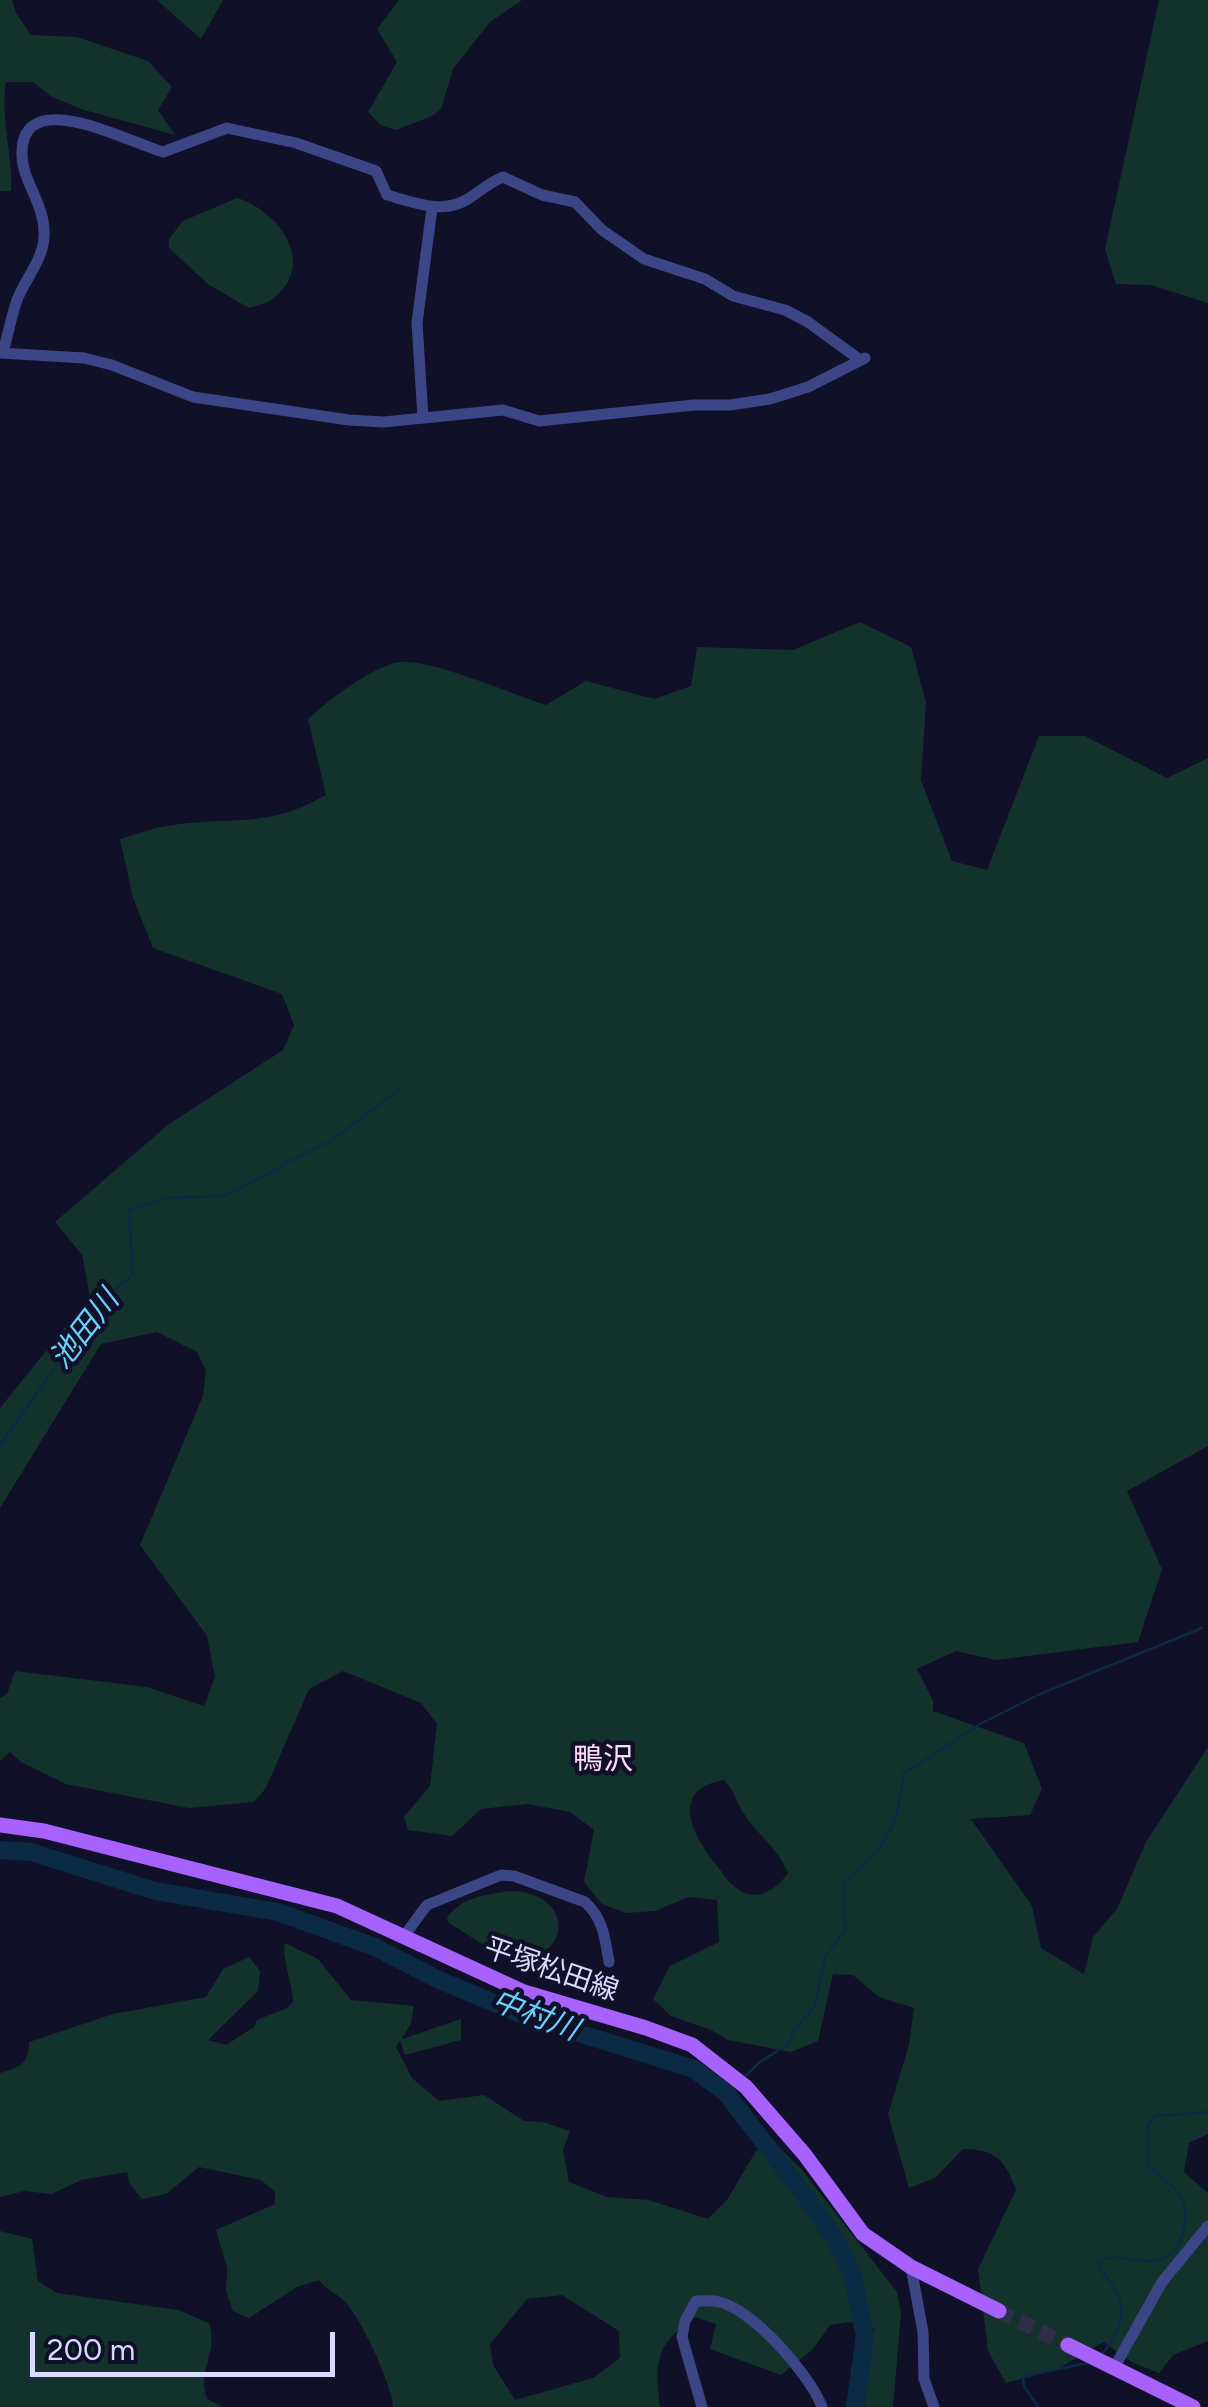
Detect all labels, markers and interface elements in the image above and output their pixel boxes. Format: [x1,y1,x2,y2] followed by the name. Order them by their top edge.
[43,1283,127,1377] water label: 池田川
[573,1742,633,1778] district label: 鴨沢
[479,1931,623,2009] street label: 平塚松田線
[487,1983,583,2049] water label: 中村川
[35,2312,340,2374] scale bar
[47,2331,135,2368] text: 200 m

